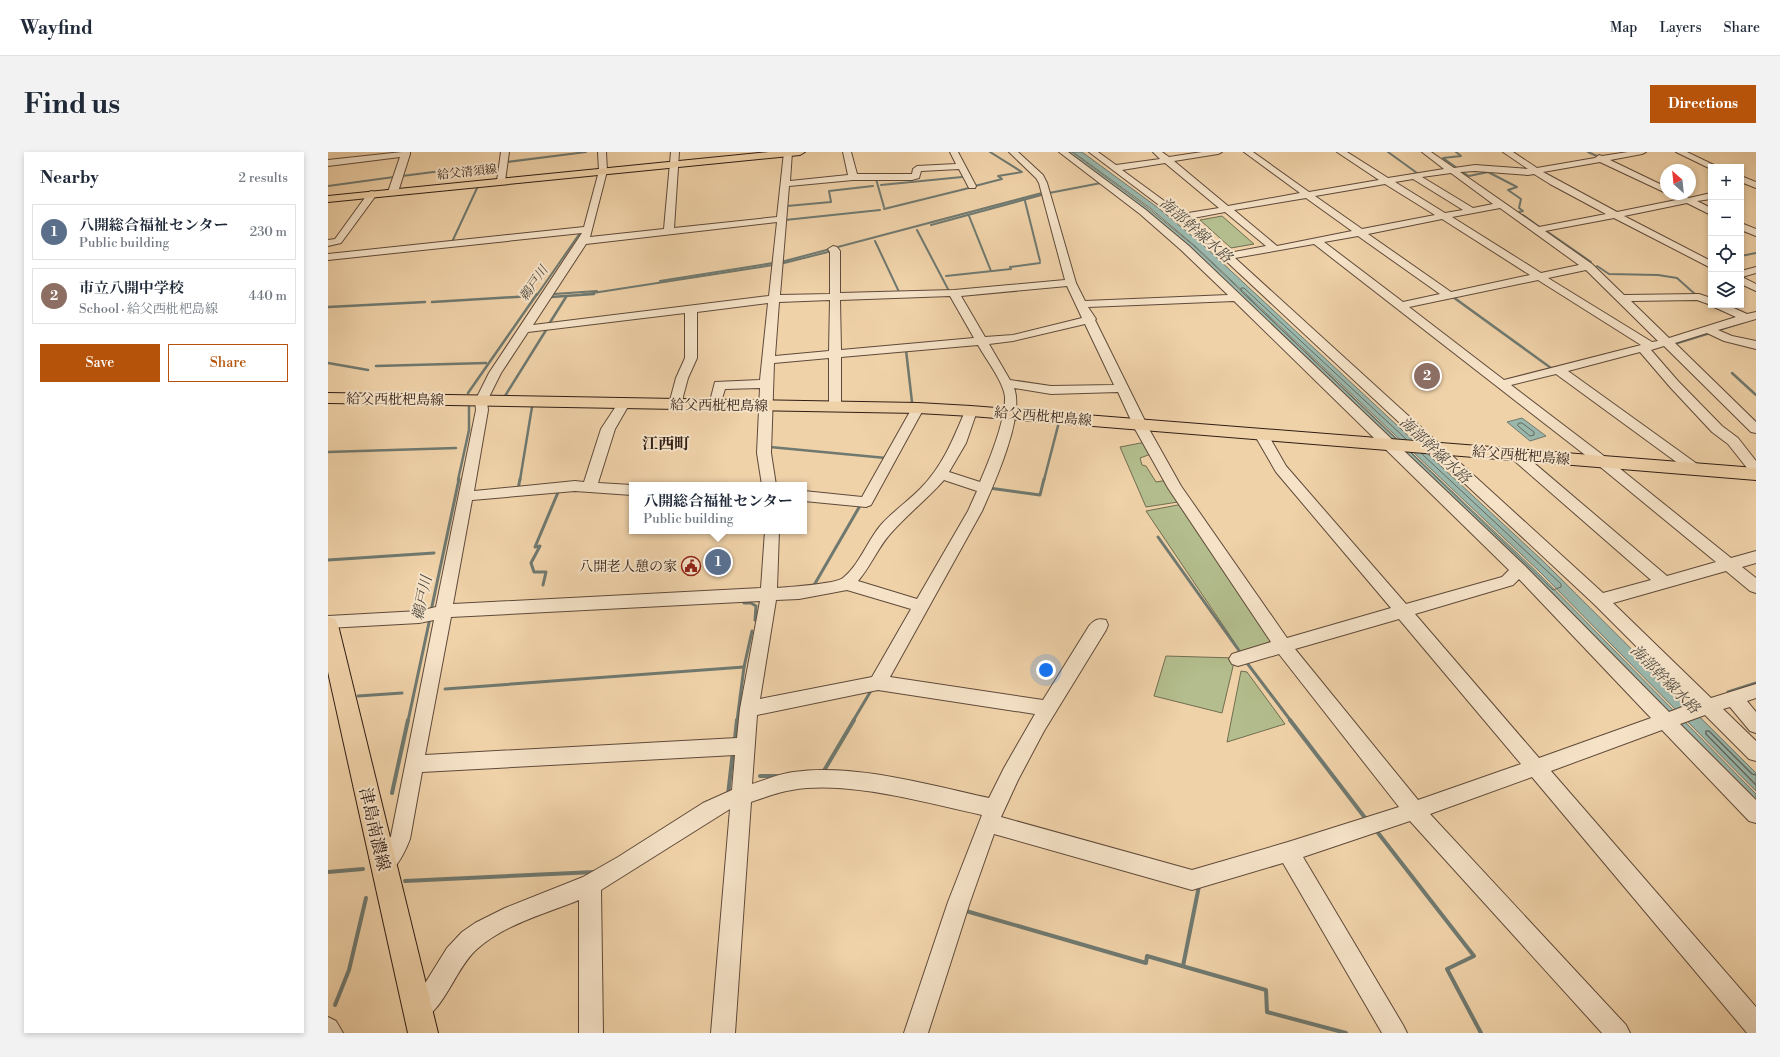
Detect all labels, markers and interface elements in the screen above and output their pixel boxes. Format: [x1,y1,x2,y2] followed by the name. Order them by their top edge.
[20,16,93,40] text: Wayfind
[1610,19,1637,37] text: Map
[1659,19,1702,37] text: Layers
[1724,19,1760,37] text: Share
[1650,85,1756,123] button: Directions
[24,87,120,122] text: Find us
[436,162,498,183] street label: 給父清須線
[1660,164,1696,200] north arrow
[1708,164,1744,308] map controls
[1708,164,1744,200] button: +
[40,167,99,189] text: Nearby
[239,170,288,186] text: 2 results
[1155,194,1237,268] water label: 海部幹線水路
[1708,200,1744,236] button: −
[79,216,228,235] text: 八開総合福祉センター
[51,224,57,240] text: 1
[250,224,287,240] text: 230 m
[79,235,169,251] text: Public building
[1708,236,1744,272] button: locate
[516,261,553,304] water label: 鵜戸川
[1708,272,1744,308] button: layers
[79,279,184,298] text: 市立八開中学校
[50,288,58,304] text: 2
[249,288,287,304] text: 440 m
[79,301,218,317] text: School · 給父西枇杷島線
[40,344,160,382] button: Save
[168,344,288,382] button: Share
[1414,361,1440,391] pin: 2
[346,390,444,410] street label: 給父西枇杷島線
[670,396,768,416] street label: 給父西枇杷島線
[993,404,1093,430] street label: 給父西枇杷島線
[1395,413,1475,489] water label: 海部幹線水路
[642,434,690,454] district label: 江西町
[1471,443,1571,469] street label: 給父西枇杷島線
[629,482,807,534] popup
[643,492,793,511] text: 八開総合福祉センター
[643,511,734,527] text: Public building
[705,547,731,577] pin: 1
[680,555,702,577] public building icon: 八開老人憩の家
[579,558,677,576] place label: 八開老人憩の家
[409,572,437,622] water label: 鵜戸川
[1626,641,1704,719] water label: 海部幹線水路
[1036,660,1056,680] your location
[354,785,394,873] street label: 津島南濃線

